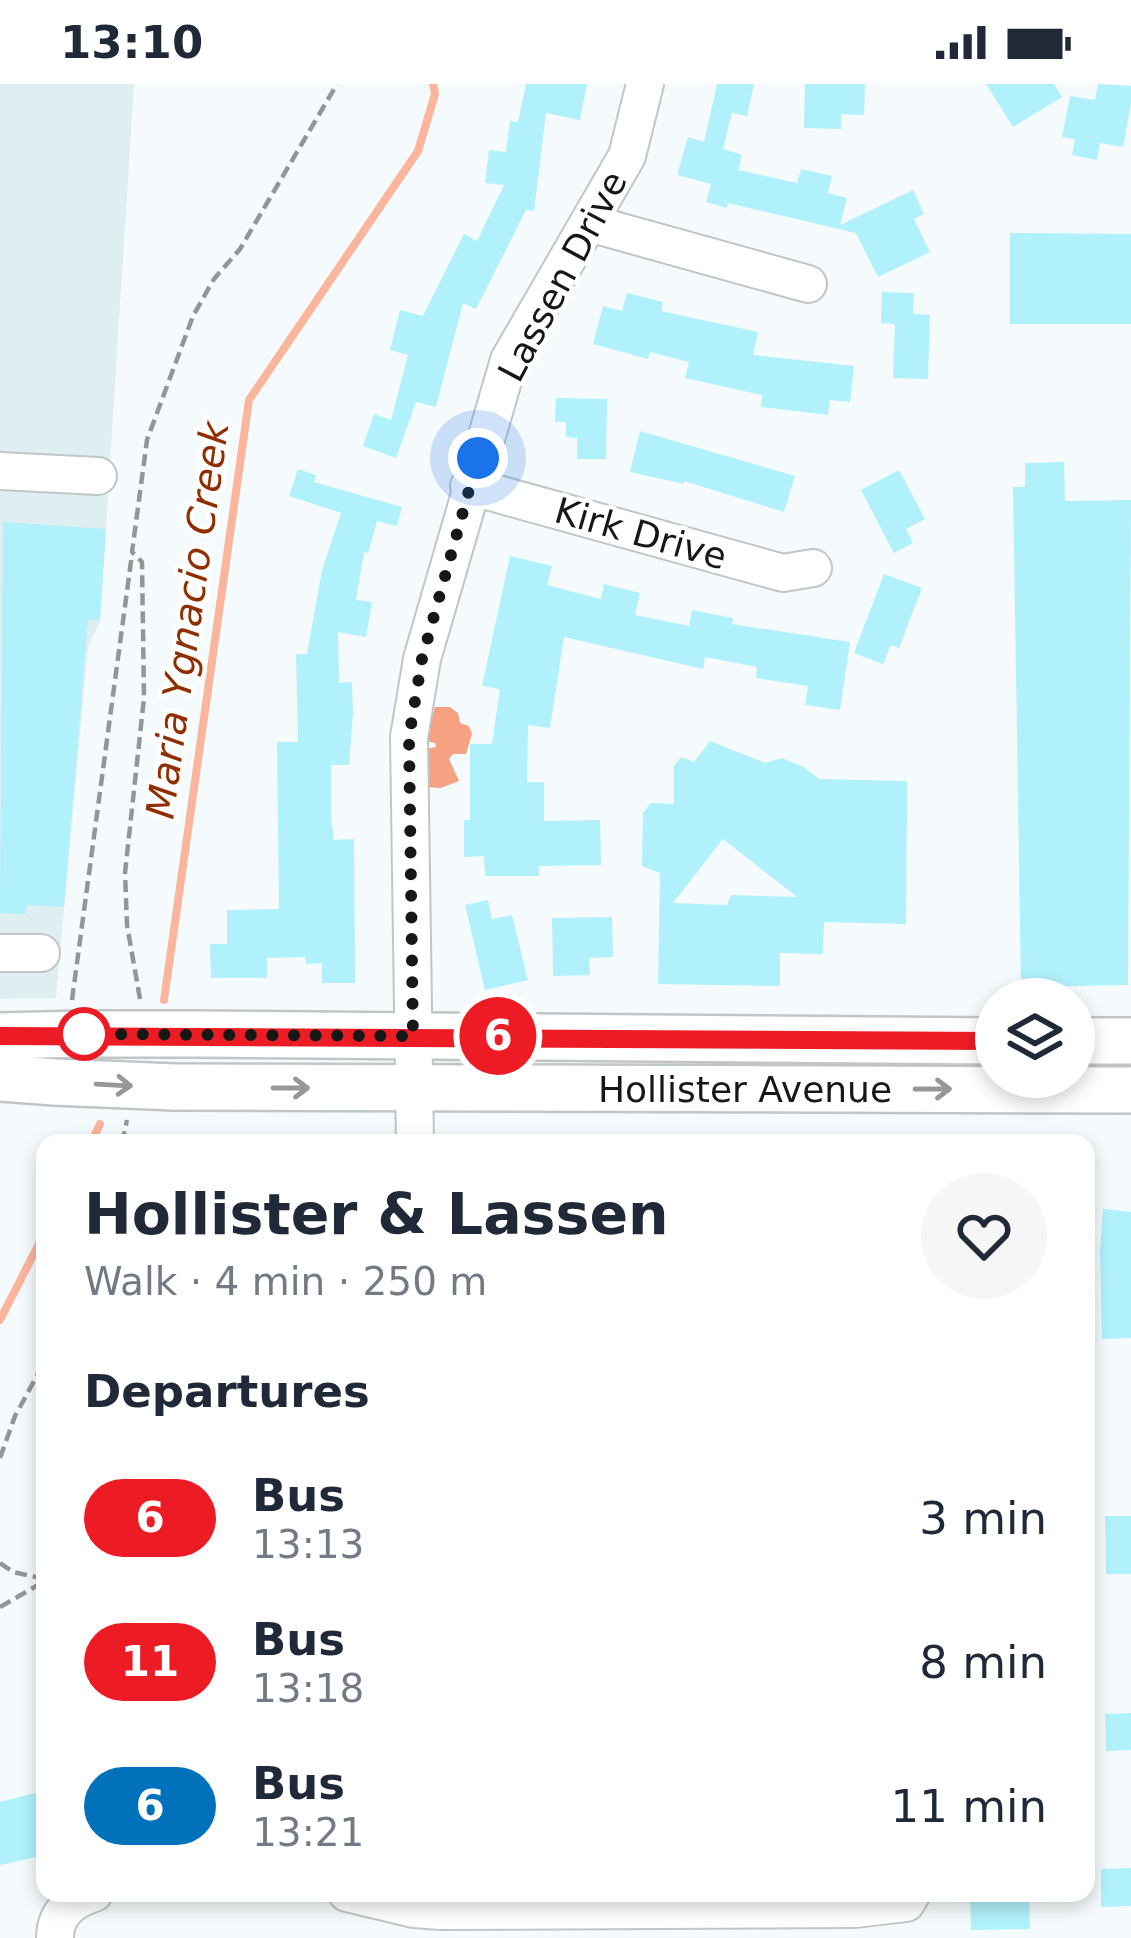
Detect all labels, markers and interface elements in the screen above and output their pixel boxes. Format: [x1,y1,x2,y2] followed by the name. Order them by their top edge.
[60,16,203,69] text: 13:10
[490,164,635,388] street label: Lassen Drive
[137,417,238,821] water label: Maria Ygnacio Creek
[448,428,508,488] your location
[550,489,731,578] street label: Kirk Drive
[975,978,1095,1098] map controls
[975,978,1095,1098] button: layers
[459,997,537,1075] line badge: 6
[59,1009,109,1059] unlabelled marker
[483,1011,513,1060] text: 6
[598,1069,892,1110] street label: Hollister Avenue
[94,1073,133,1096] one-way arrow
[271,1077,310,1099] one-way arrow
[913,1078,952,1101] one-way arrow
[921,1173,1047,1299] button: heart
[84,1181,669,1247] text: Hollister & Lassen
[84,1259,487,1304] text: Walk · 4 min · 250 m
[84,1365,370,1418] text: Departures
[252,1469,345,1522] text: Bus
[919,1492,1047,1545] text: 3 min
[135,1493,165,1542] text: 6
[252,1522,364,1567] text: 13:13
[252,1613,345,1666] text: Bus
[919,1636,1047,1689] text: 8 min
[121,1637,179,1686] text: 11
[252,1666,364,1711] text: 13:18
[252,1757,345,1810] text: Bus
[891,1780,1047,1833] text: 11 min
[135,1781,165,1830] text: 6
[252,1810,364,1855] text: 13:21

